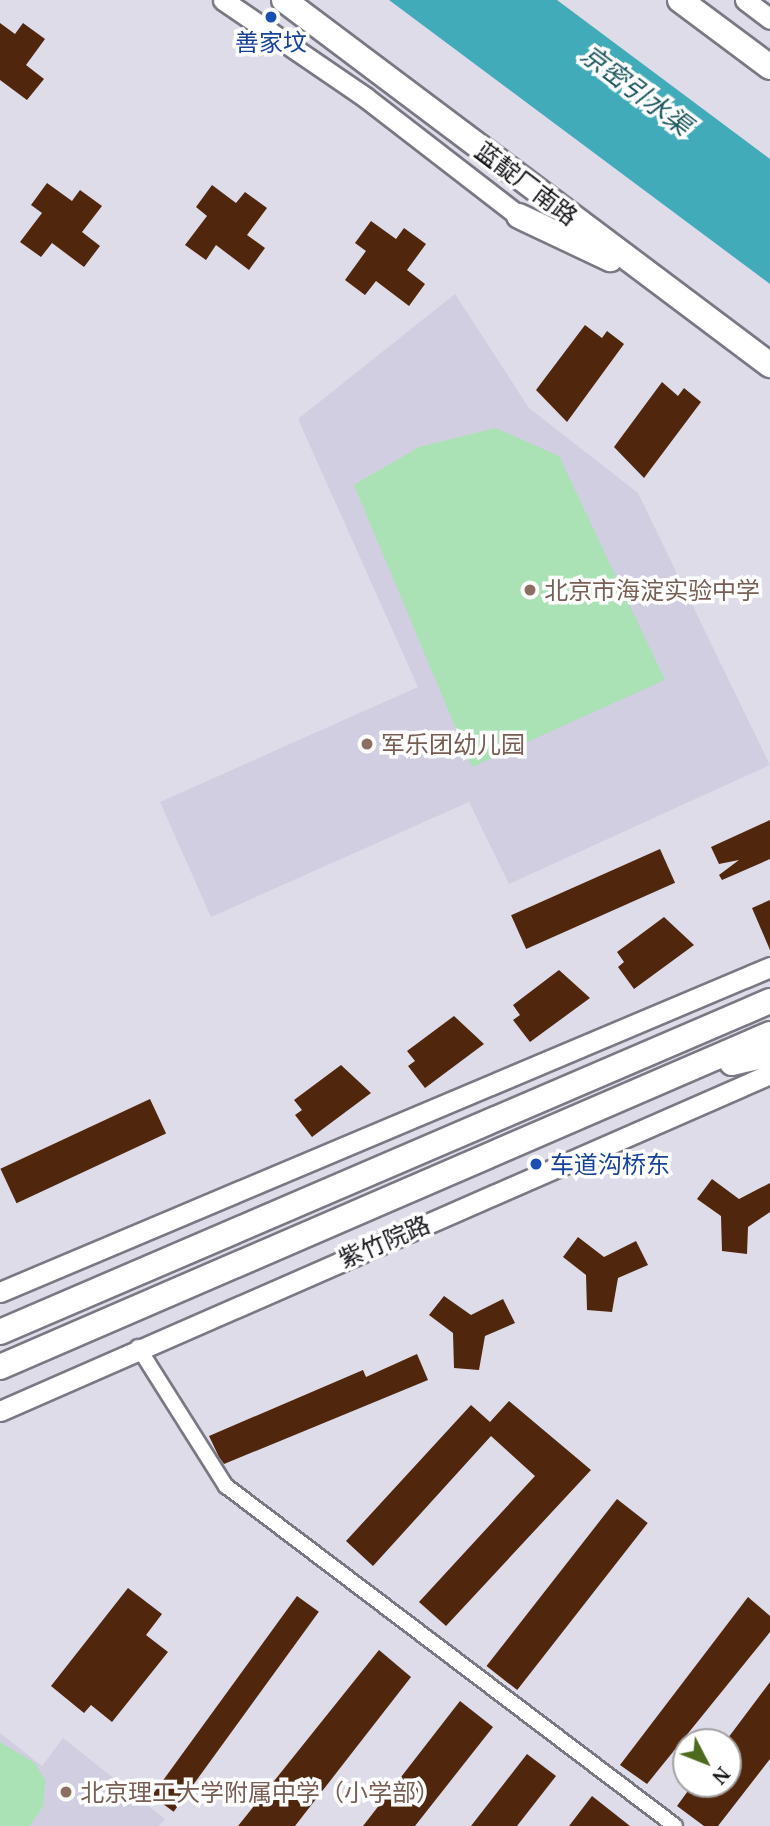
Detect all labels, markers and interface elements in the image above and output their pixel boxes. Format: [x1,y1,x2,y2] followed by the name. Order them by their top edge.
[263,9,279,25] marker: 善家坟
[235,28,307,56] place label: 善家坟
[575,38,697,142] water label: 京密引水渠
[470,135,584,231] street label: 蓝靛厂南路
[544,576,760,604] place label: 北京市海淀实验中学
[522,582,538,598] marker: 北京市海淀实验中学
[381,730,525,758] place label: 军乐团幼儿园
[359,736,375,752] marker: 军乐团幼儿园
[550,1150,670,1178] place label: 车道沟桥东
[528,1156,544,1172] marker: 车道沟桥东
[334,1209,434,1273] street label: 紫竹院路
[672,1728,742,1798] north arrow
[706,1761,736,1790] text: N
[80,1778,440,1806] place label: 北京理工大学附属中学（小学部）
[58,1784,74,1800] marker: 北京理工大学附属中学（小学部）

